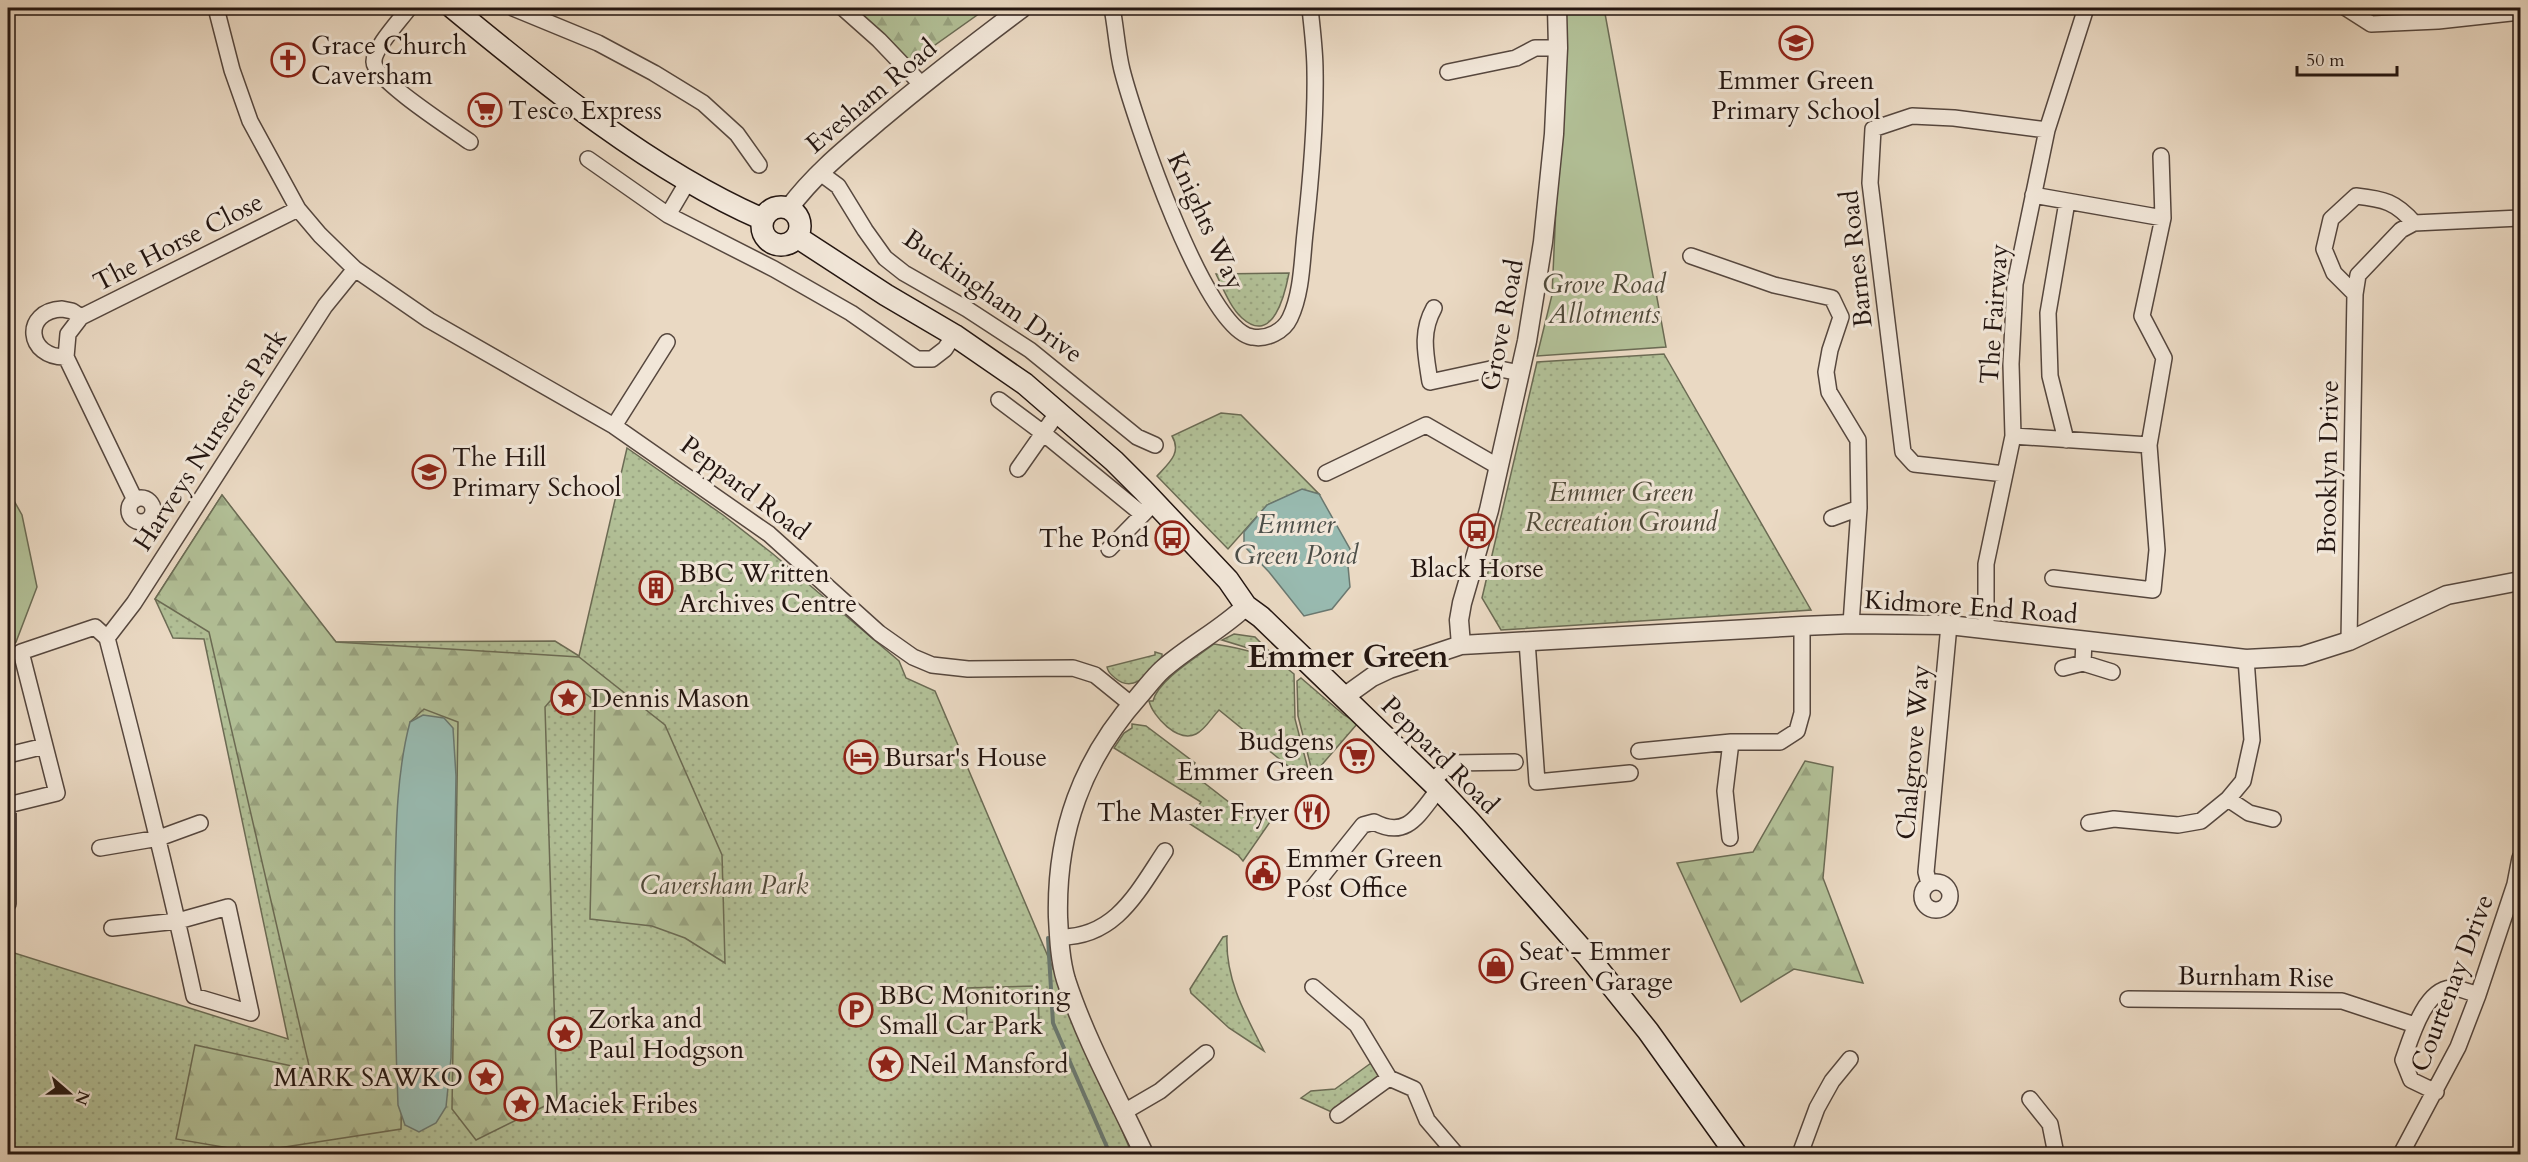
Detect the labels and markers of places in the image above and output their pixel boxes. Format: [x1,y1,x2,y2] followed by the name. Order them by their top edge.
[1778,25,1814,61] school or university icon: Emmer Green Primary School
[311,28,467,93] place label: Grace Church Caversham
[270,42,306,78] church icon: Grace Church Caversham
[1711,63,1881,128] place label: Emmer Green Primary School
[467,92,503,128] supermarket icon: Tesco Express
[508,93,662,128] place label: Tesco Express
[452,440,622,505] place label: The Hill Primary School
[411,454,447,490] school or university icon: The Hill Primary School
[1459,513,1495,549] bus stop icon: Black Horse
[1154,520,1190,556] bus stop icon: The Pond
[1039,521,1149,556] place label: The Pond
[1410,551,1544,586] place label: Black Horse
[679,556,857,621] place label: BBC Written Archives Centre
[638,570,674,606] building icon: BBC Written Archives Centre
[550,680,586,716] place icon: Dennis Mason
[591,681,750,716] place label: Dennis Mason
[1177,724,1334,789] place label: Budgens Emmer Green
[1339,738,1375,774] supermarket icon: Budgens Emmer Green
[843,739,879,775] hotel icon: Bursar's House
[884,740,1047,775] place label: Bursar's House
[1294,794,1330,830] restaurant icon: The Master Fryer
[1097,795,1290,830] place label: The Master Fryer
[1286,841,1443,906] place label: Emmer Green Post Office
[1245,855,1281,891] public building icon: Emmer Green Post Office
[1519,934,1673,999] place label: Seat - Emmer Green Garage
[1478,948,1514,984] shop icon: Seat - Emmer Green Garage
[879,978,1071,1043] place label: BBC Monitoring Small Car Park
[838,992,874,1028] parking icon: BBC Monitoring Small Car Park
[588,1002,744,1067] place label: Zorka and Paul Hodgson
[547,1016,583,1052] place icon: Zorka and Paul Hodgson
[868,1046,904,1082] place icon: Neil Mansford
[909,1047,1069,1082] place label: Neil Mansford
[468,1059,504,1095] place icon: MARK SAWKO
[274,1060,463,1095] place label: MARK SAWKO
[503,1086,539,1122] place icon: Maciek Fribes
[544,1087,698,1122] place label: Maciek Fribes

